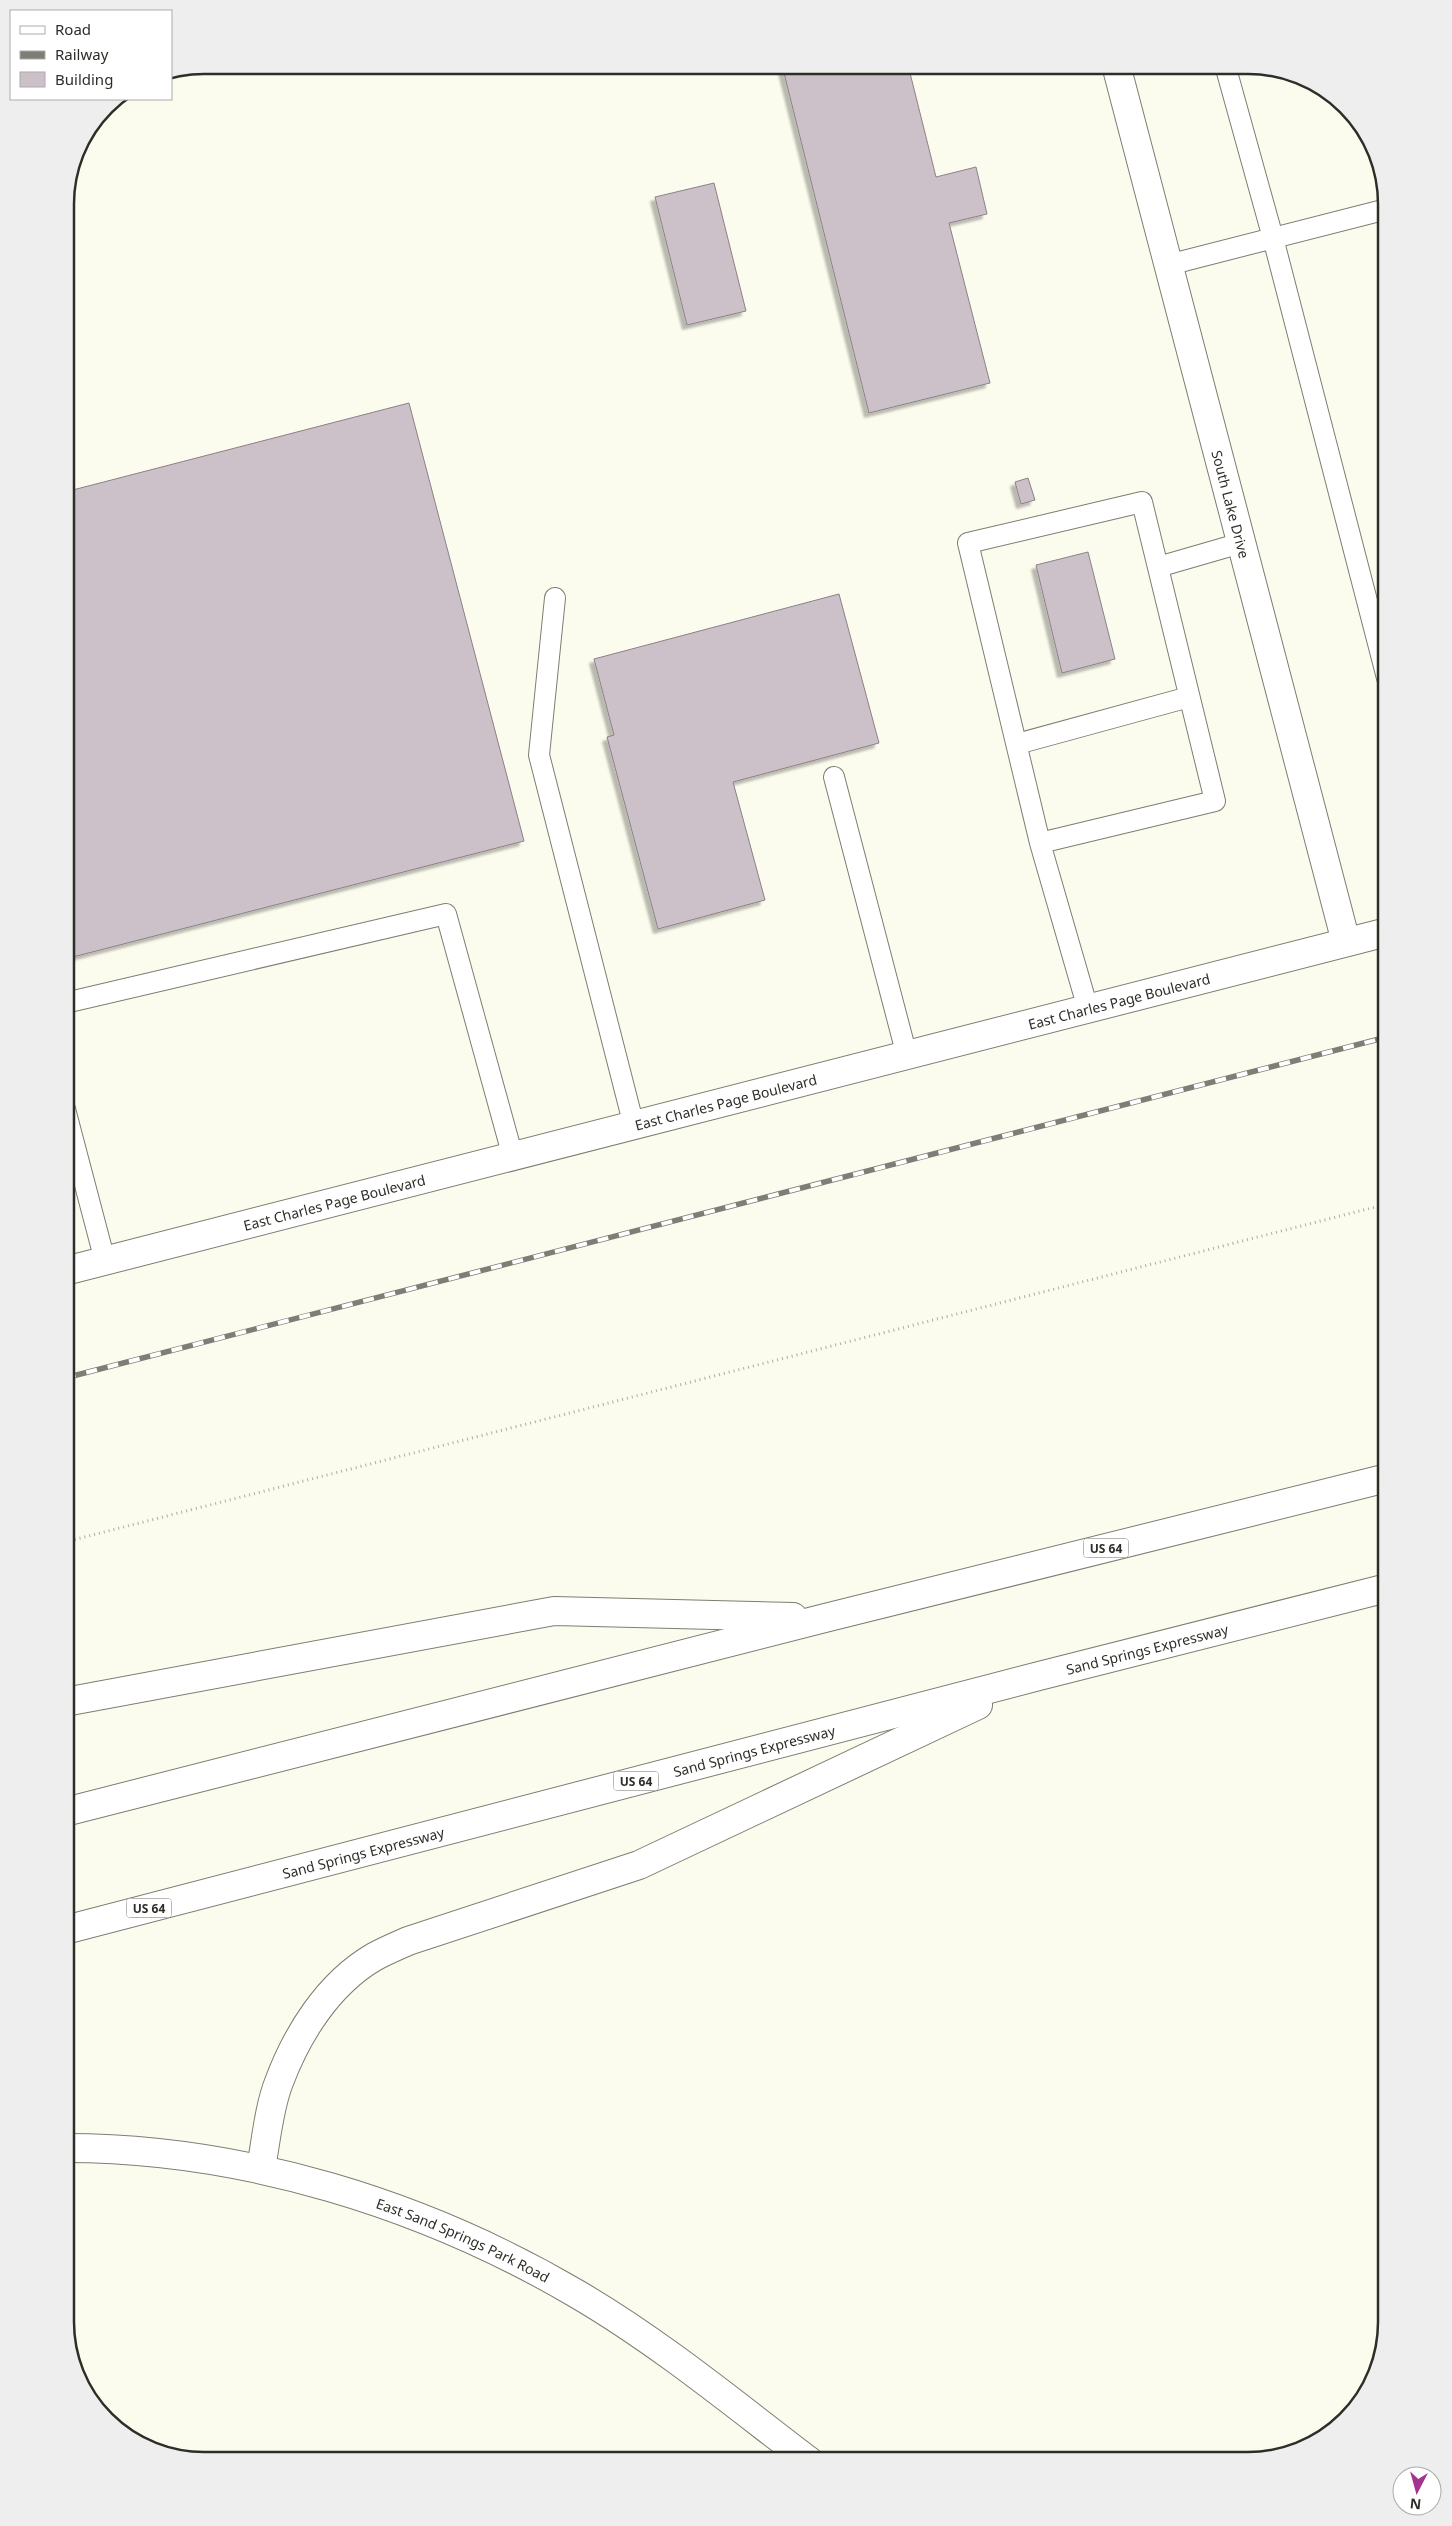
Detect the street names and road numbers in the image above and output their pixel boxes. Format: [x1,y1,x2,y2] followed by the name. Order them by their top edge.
[1208,448,1254,560] street label: South Lake Drive
[1026,968,1212,1033] street label: East Charles Page Boulevard
[633,1069,819,1134] street label: East Charles Page Boulevard
[241,1169,427,1234] street label: East Charles Page Boulevard
[1084,1539,1128,1558] road number: US 64
[1064,1619,1231,1678] street label: Sand Springs Expressway
[671,1720,838,1781] street label: Sand Springs Expressway
[614,1772,658,1790] road number: US 64
[280,1822,447,1882] street label: Sand Springs Expressway
[126,1899,172,1918] road number: US 64
[374,2193,553,2286] street label: East Sand Springs Park Road

